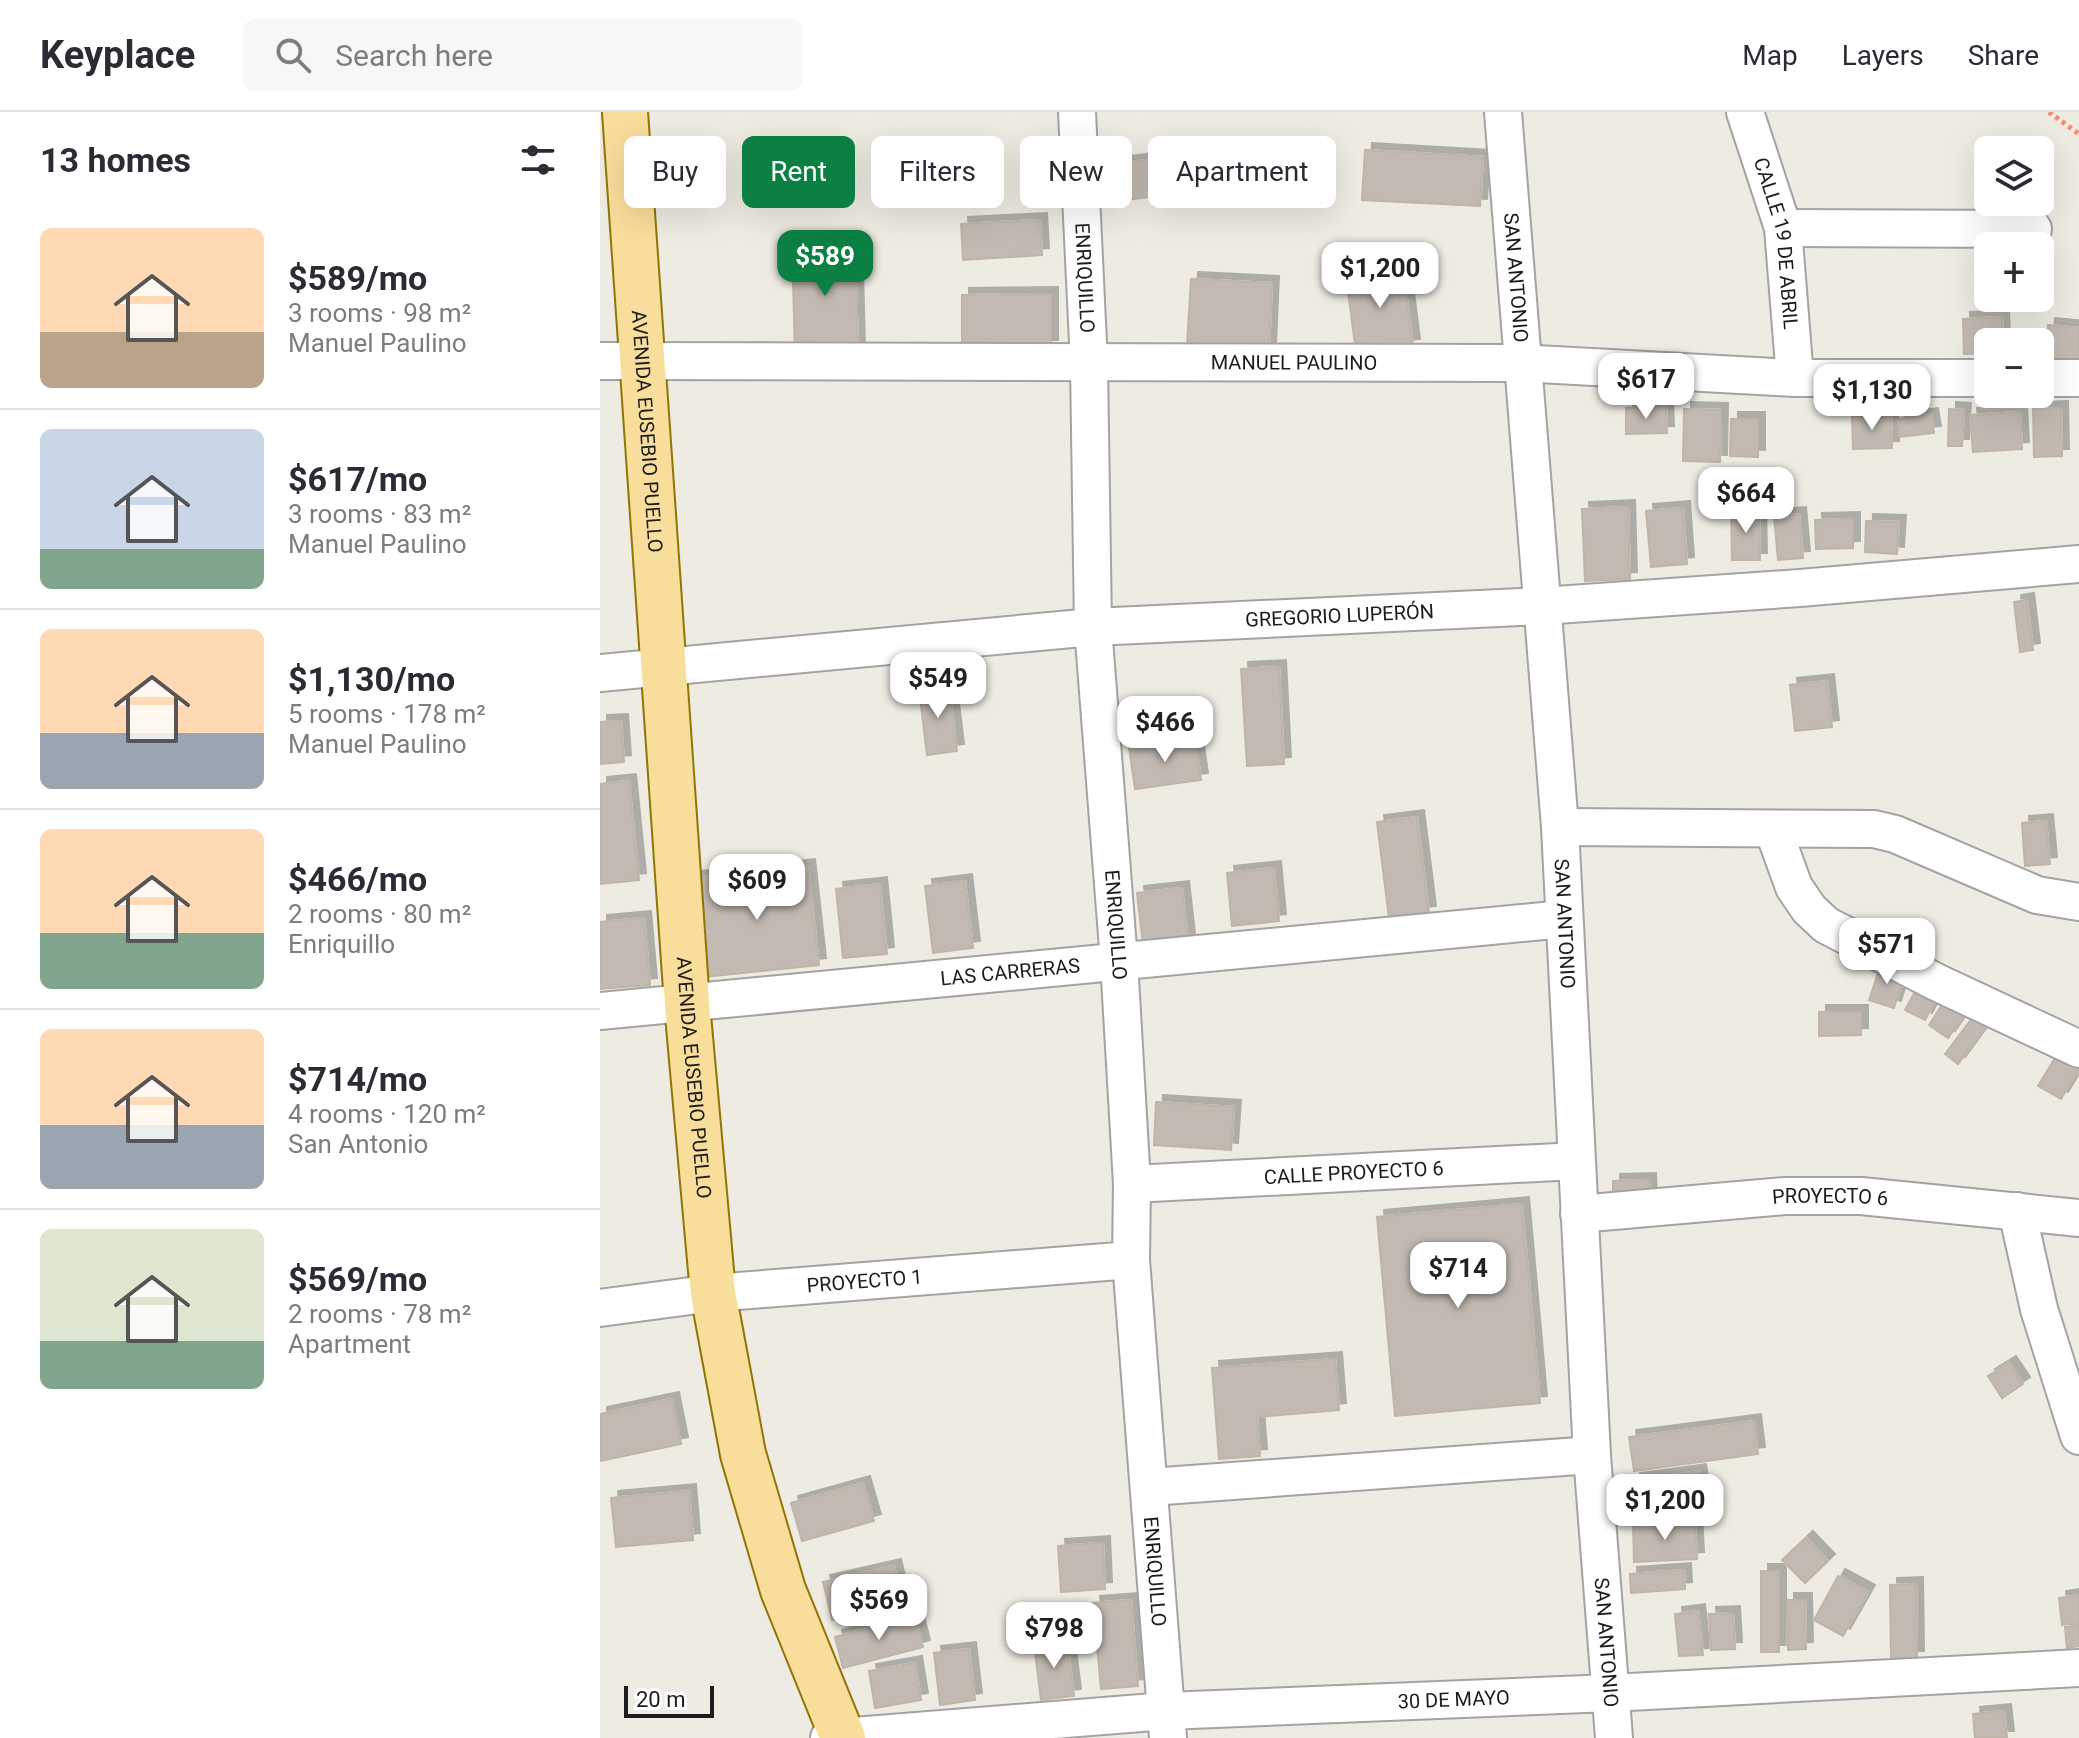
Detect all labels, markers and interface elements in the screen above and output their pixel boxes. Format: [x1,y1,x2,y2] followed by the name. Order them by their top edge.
[243,19,803,91] search box
[40,33,195,77] text: Keyplace
[271,33,315,77] icon: search
[335,38,493,73] text: Search here
[1742,39,1798,72] text: Map
[1842,39,1924,72] text: Layers
[1968,39,2039,72] text: Share
[624,136,726,208] chip: Buy
[742,136,855,208] chip: Rent
[871,136,1004,208] chip: Filters
[1020,136,1132,208] chip: New
[1148,136,1336,208] chip: Apartment
[1974,136,2054,408] map controls
[1974,136,2054,216] button: layers
[516,138,560,182] icon: filters
[40,140,191,180] text: 13 homes
[1749,154,1803,330] street label: CALLE 19 DE ABRIL
[1499,212,1533,343] street label: SAN ANTONIO
[1070,222,1100,333] street label: ENRIQUILLO
[778,230,872,298] pin: $589
[1974,232,2054,312] button: +
[795,241,855,271] text: $589
[1315,242,1445,310] pin: $1,200
[1340,253,1420,283] text: $1,200
[288,258,427,298] text: $589/mo
[104,260,200,356] icon: home
[288,298,471,328] text: 3 rooms · 98 m²
[627,309,668,553] street label: AVENIDA EUSEBIO PUELLO
[288,328,467,358] text: Manuel Paulino
[1974,328,2054,408] button: −
[1211,350,1377,375] street label: MANUEL PAULINO
[1599,353,1693,421] pin: $617
[1616,364,1676,394] text: $617
[1807,364,1937,432] pin: $1,130
[1832,375,1912,405] text: $1,130
[288,459,427,499] text: $617/mo
[104,461,200,557] icon: home
[1699,467,1793,535] pin: $664
[1716,478,1776,508] text: $664
[288,499,471,529] text: 3 rooms · 83 m²
[288,529,467,559] text: Manuel Paulino
[1245,599,1434,632] street label: GREGORIO LUPERÓN
[891,652,985,720] pin: $549
[288,659,455,699] text: $1,130/mo
[104,661,200,757] icon: home
[908,663,968,693] text: $549
[1118,696,1212,764] pin: $466
[288,699,486,729] text: 5 rooms · 178 m²
[1135,707,1195,737] text: $466
[288,729,467,759] text: Manuel Paulino
[710,854,804,922] pin: $609
[1550,858,1580,989] street label: SAN ANTONIO
[288,859,427,899] text: $466/mo
[104,861,200,957] icon: home
[727,865,787,895] text: $609
[1100,869,1132,980] street label: ENRIQUILLO
[288,899,471,929] text: 2 rooms · 80 m²
[1840,918,1934,986] pin: $571
[288,929,395,959] text: Enriquillo
[1857,929,1917,959] text: $571
[939,953,1081,990] street label: LAS CARRERAS
[672,956,716,1200] street label: AVENIDA EUSEBIO PUELLO
[288,1059,427,1099] text: $714/mo
[104,1061,200,1157] icon: home
[288,1099,486,1129] text: 4 rooms · 120 m²
[288,1129,428,1159] text: San Antonio
[1263,1156,1444,1189] street label: CALLE PROYECTO 6
[1771,1184,1889,1211] street label: PROYECTO 6
[1411,1242,1505,1310] pin: $714
[1428,1253,1488,1283] text: $714
[288,1259,427,1299] text: $569/mo
[104,1261,200,1357] icon: home
[806,1265,923,1298] street label: PROYECTO 1
[288,1299,471,1329] text: 2 rooms · 78 m²
[288,1329,411,1359] text: Apartment
[1600,1474,1730,1542] pin: $1,200
[1625,1485,1705,1515] text: $1,200
[1139,1515,1171,1627] street label: ENRIQUILLO
[832,1574,926,1642] pin: $569
[1590,1577,1624,1708] street label: SAN ANTONIO
[849,1585,909,1615] text: $569
[1007,1602,1101,1670] pin: $798
[1024,1613,1084,1643] text: $798
[624,1682,714,1718] scale bar
[1397,1685,1510,1714] street label: 30 DE MAYO
[636,1687,685,1712] text: 20 m

